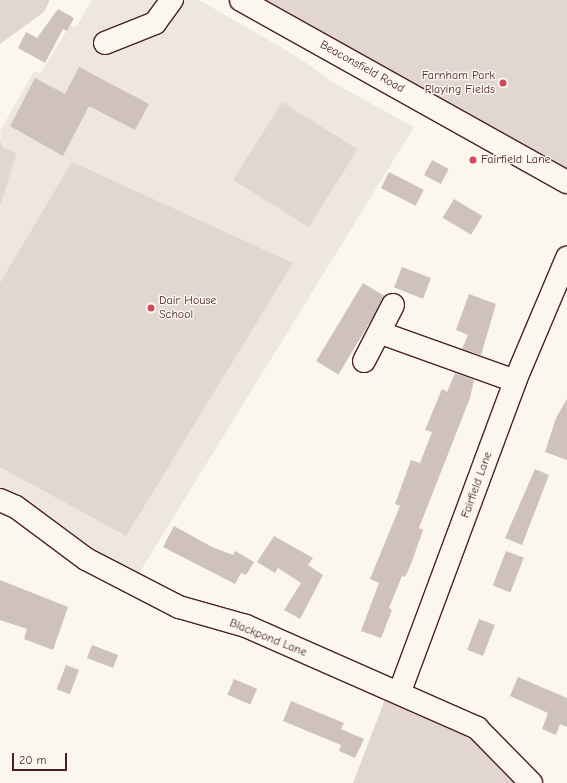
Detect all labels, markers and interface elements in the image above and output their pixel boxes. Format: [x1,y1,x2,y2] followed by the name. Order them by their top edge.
[317,38,407,96] street label: Beaconsfield Road
[422,69,495,97] place label: Farnham Park Playing Fields
[498,78,508,88] marker: Farnham Park Playing Fields
[481,153,551,167] place label: Fairfield Lane
[468,155,478,165] marker: Fairfield Lane
[159,294,216,322] place label: Dair House School
[146,303,156,313] marker: Dair House School
[458,450,496,520] street label: Fairfield Lane
[227,616,309,660] street label: Blackpond Lane
[14,745,69,771] scale bar
[19,753,47,767] text: 20 m

